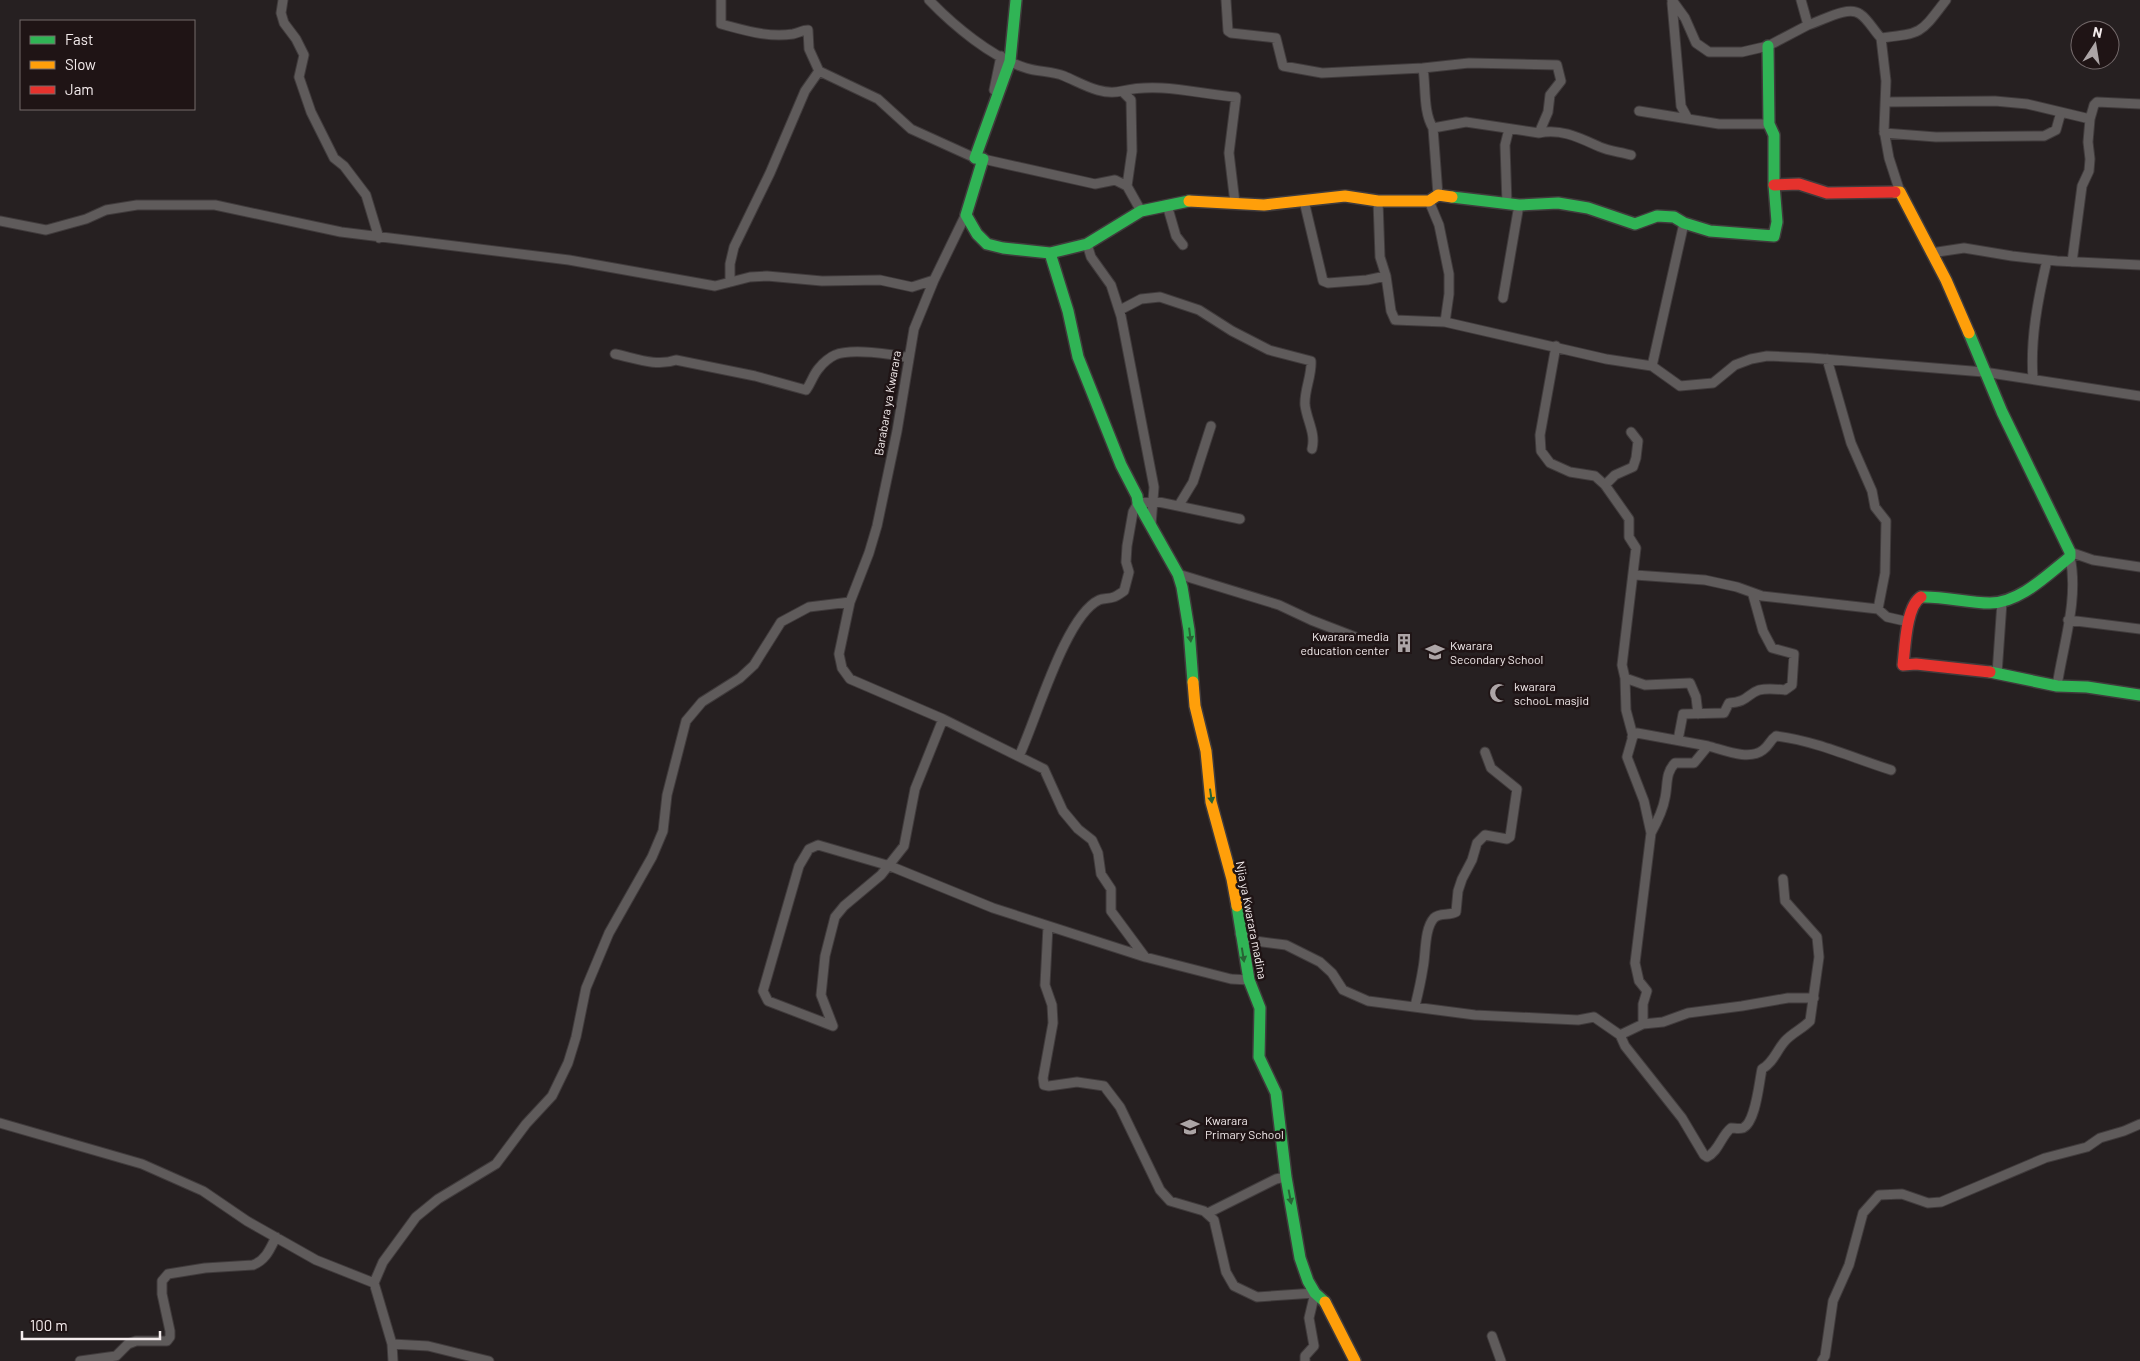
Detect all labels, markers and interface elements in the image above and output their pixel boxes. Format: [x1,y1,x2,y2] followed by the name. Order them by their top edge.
[20,20,195,110] legend
[2070,20,2120,70] north arrow
[2091,23,2104,41] text: N
[65,30,93,48] text: Fast
[65,55,96,73] text: Slow
[65,80,94,98] text: Jam
[871,349,903,457] street label: Barabara ya Kwarara
[1186,628,1194,644] one-way arrow
[1300,629,1390,657] place label: Kwarara media education center
[1393,632,1415,654] building icon: Kwarara media education center
[1450,638,1543,666] place label: Kwarara Secondary School
[1424,641,1446,663] school or university icon: Kwarara Secondary School
[1514,679,1589,707] place label: kwarara schooL masjid
[1488,682,1510,704] mosque icon: kwarara schooL masjid
[1207,788,1215,804] one-way arrow
[1234,860,1270,980] street label: Njia ya Kwarara madina
[1240,947,1248,963] one-way arrow
[1205,1113,1284,1141] place label: Kwarara Primary School
[1179,1116,1201,1138] school or university icon: Kwarara Primary School
[1286,1190,1294,1206] one-way arrow
[22,1308,160,1340] scale bar
[30,1316,68,1334] text: 100 m

